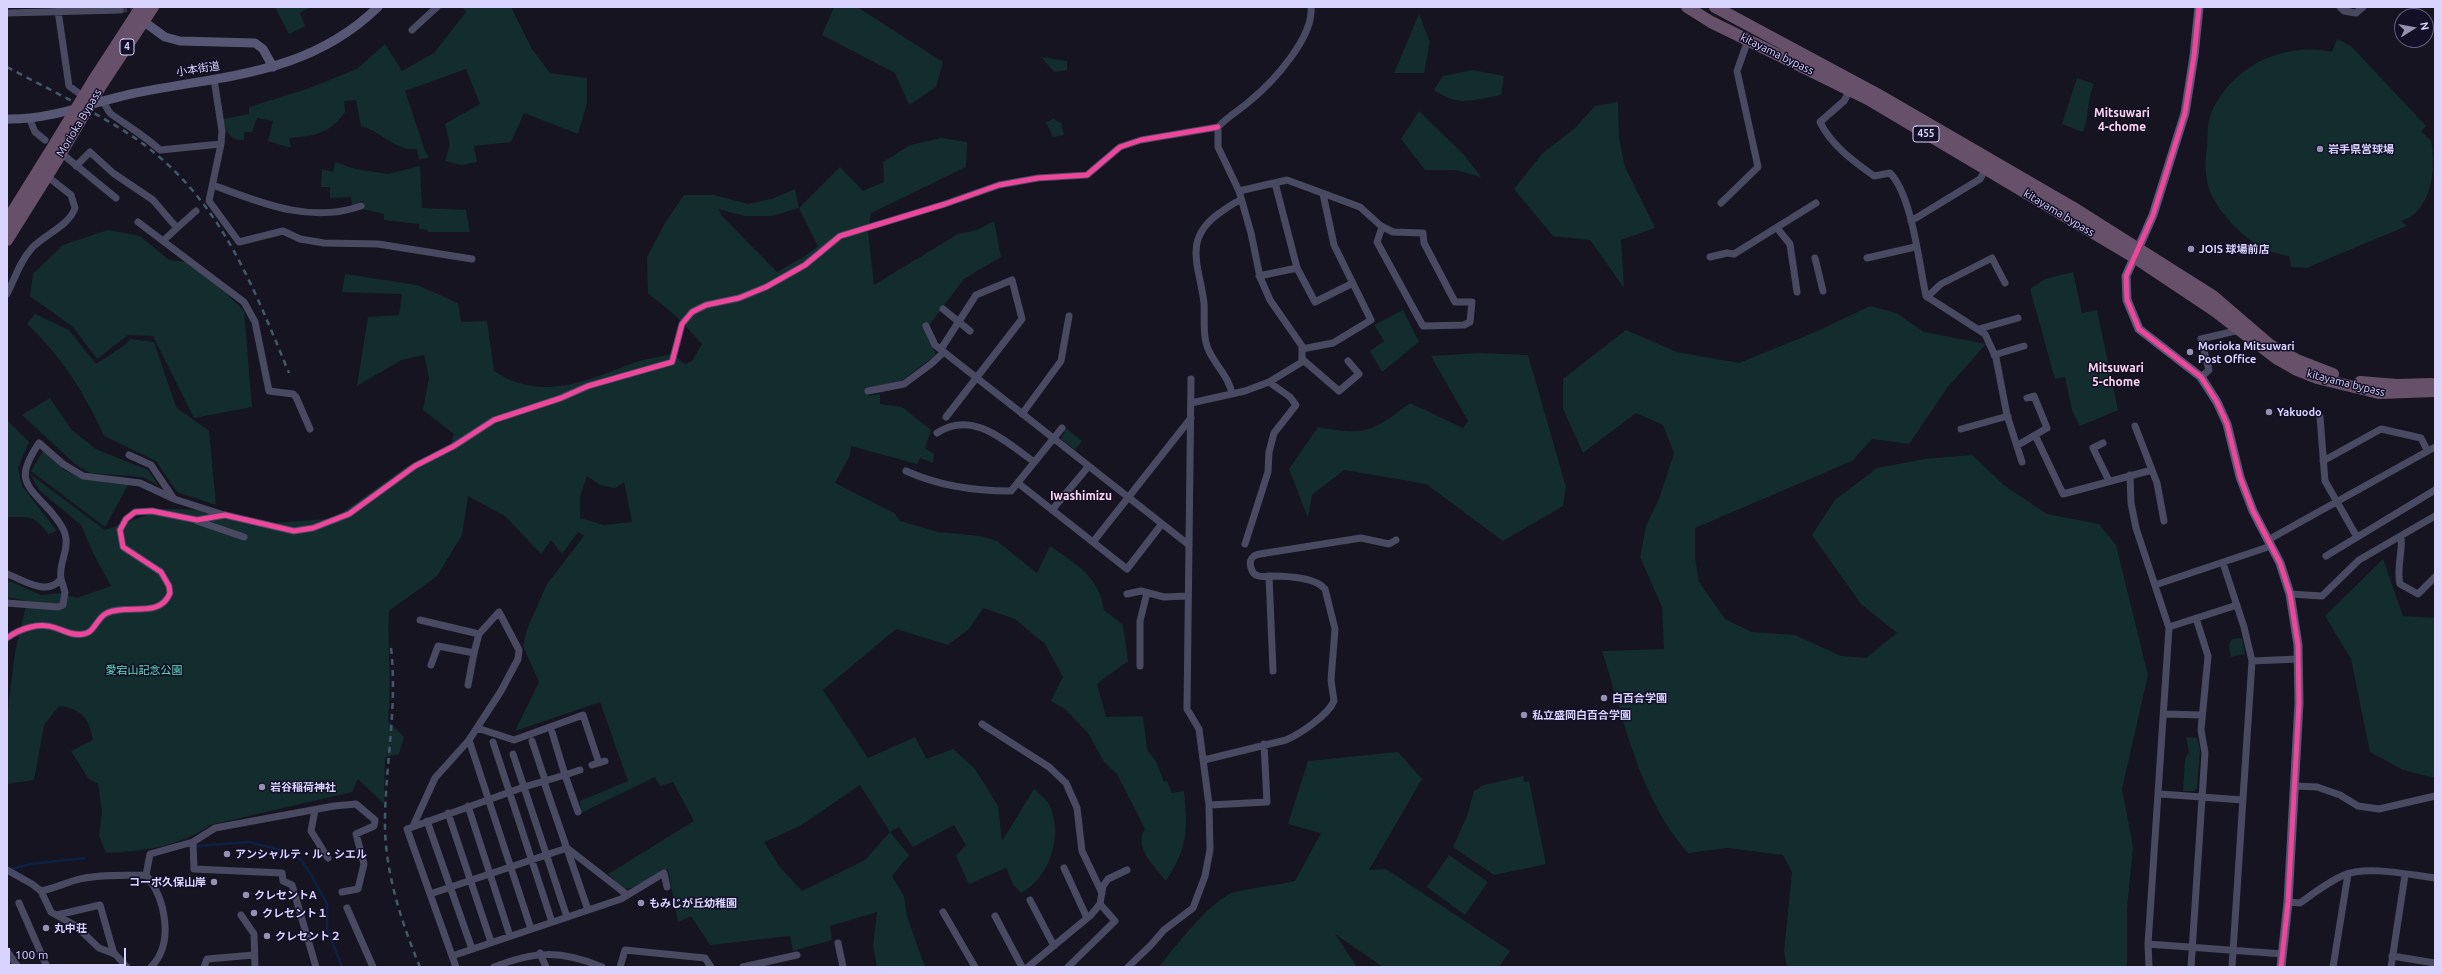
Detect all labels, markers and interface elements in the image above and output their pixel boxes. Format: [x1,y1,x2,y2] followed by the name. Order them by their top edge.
[2394,8,2434,48] north arrow
[2418,21,2431,31] text: N
[1738,31,1816,77] street label: kitayama bypass
[120,39,134,55] road number: 4
[175,59,221,79] street label: 小本街道
[54,87,104,159] street label: Morioka Bypass
[2094,106,2150,134] district label: Mitsuwari 4-chome
[1913,126,1939,142] road number: 455
[2328,142,2394,156] place label: 岩手県営球場
[2315,144,2325,154] marker: 岩手県営球場
[2021,187,2097,239] street label: kitayama bypass
[2199,242,2270,256] place label: JOIS 球場前店
[2186,244,2196,254] marker: JOIS 球場前店
[2198,339,2294,365] place label: Morioka Mitsuwari Post Office
[2185,347,2195,357] marker: Morioka Mitsuwari Post Office
[2088,361,2144,389] district label: Mitsuwari 5-chome
[2306,367,2386,399] street label: kitayama bypass
[2277,405,2322,419] place label: Yakuodo
[2264,407,2274,417] marker: Yakuodo
[1050,489,1112,503] district label: Iwashimizu
[106,663,182,677] park label: 愛宕山記念公園
[1612,691,1667,705] place label: 白百合学園
[1599,693,1609,703] marker: 白百合学園
[1532,708,1631,722] place label: 私立盛岡白百合学園
[1519,710,1529,720] marker: 私立盛岡白百合学園
[270,780,336,794] place label: 岩谷稲荷神社
[257,782,267,792] marker: 岩谷稲荷神社
[235,847,367,861] place label: アンシャルテ・ル・シエル
[222,849,232,859] marker: アンシャルテ・ル・シエル
[129,875,206,889] place label: コーポ久保山岸
[209,877,219,887] marker: コーポ久保山岸
[254,888,317,902] place label: クレセントA
[241,890,251,900] marker: クレセントA
[649,896,737,910] place label: もみじが丘幼稚園
[636,898,646,908] marker: もみじが丘幼稚園
[262,906,328,920] place label: クレセント１
[249,908,259,918] marker: クレセント１
[54,921,87,935] place label: 丸中荘
[41,923,51,933] marker: 丸中荘
[275,929,341,943] place label: クレセント２
[262,931,272,941] marker: クレセント２
[10,940,128,966] scale bar
[15,948,48,961] text: 100 m

